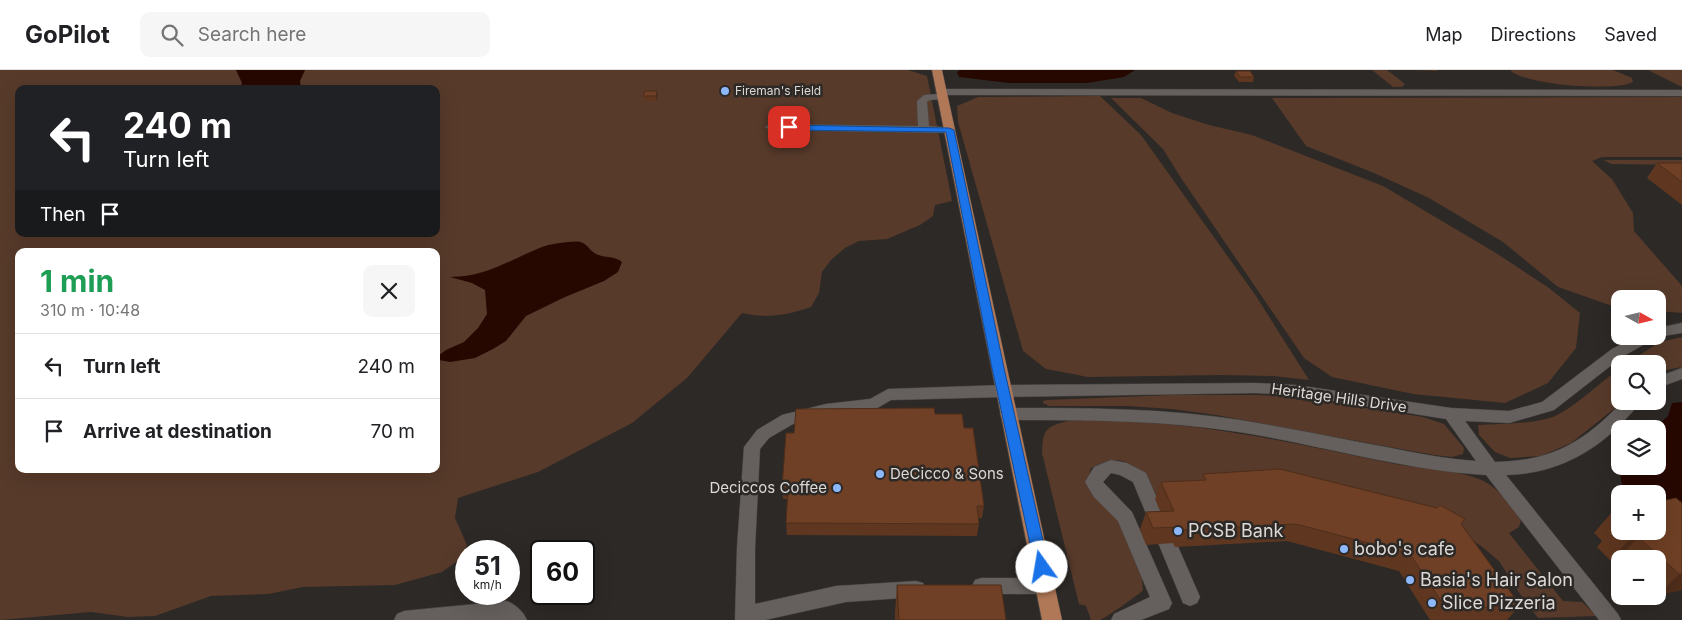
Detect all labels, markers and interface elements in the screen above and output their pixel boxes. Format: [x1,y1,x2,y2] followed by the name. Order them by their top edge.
[140,12,490,57] search box
[25,20,110,49] text: GoPilot
[158,21,186,49] icon: search
[198,23,306,46] text: Search here
[1425,24,1463,45] text: Map
[1491,24,1576,45] text: Directions
[1604,24,1657,45] text: Saved
[735,83,821,98] place label: Fireman's Field
[719,85,731,97] marker: Fireman's Field
[123,104,232,146] text: 240 m
[40,105,105,170] icon: left
[768,106,810,148] pin
[775,113,803,141] icon: arrive
[123,146,209,172] text: Turn left
[96,200,124,228] icon: arrive
[40,203,86,226] text: Then
[40,263,114,299] text: 1 min
[363,265,415,317] button: close
[1611,290,1666,345] north arrow
[1611,290,1666,605] map controls
[40,300,140,320] text: 310 m · 10:48
[40,352,68,380] icon: left
[83,355,161,378] text: Turn left
[357,355,415,378] text: 240 m
[1611,355,1666,410] button: search
[1270,379,1408,416] street label: Heritage Hills Drive
[40,417,68,445] icon: arrive
[83,420,272,443] text: Arrive at destination
[371,420,415,443] text: 70 m
[1611,420,1666,475] button: layers
[890,464,1004,483] place label: DeCicco & Sons
[874,468,886,480] marker: DeCicco & Sons
[709,478,827,497] place label: Deciccos Coffee
[831,482,843,494] marker: Deciccos Coffee
[1611,485,1666,540] button: +
[1188,520,1284,541] place label: PCSB Bank
[1172,525,1184,537] marker: PCSB Bank
[1354,538,1455,559] place label: bobo's cafe
[530,540,595,605] speed limit sign: 60
[1015,540,1067,592] position arrow
[1338,543,1350,555] marker: bobo's cafe
[1611,550,1666,605] button: −
[474,551,501,581] text: 51
[1420,569,1573,590] place label: Basia's Hair Salon
[1404,574,1416,586] marker: Basia's Hair Salon
[473,577,502,592] text: km/h
[1442,592,1556,613] place label: Slice Pizzeria
[1426,597,1438,609] marker: Slice Pizzeria

